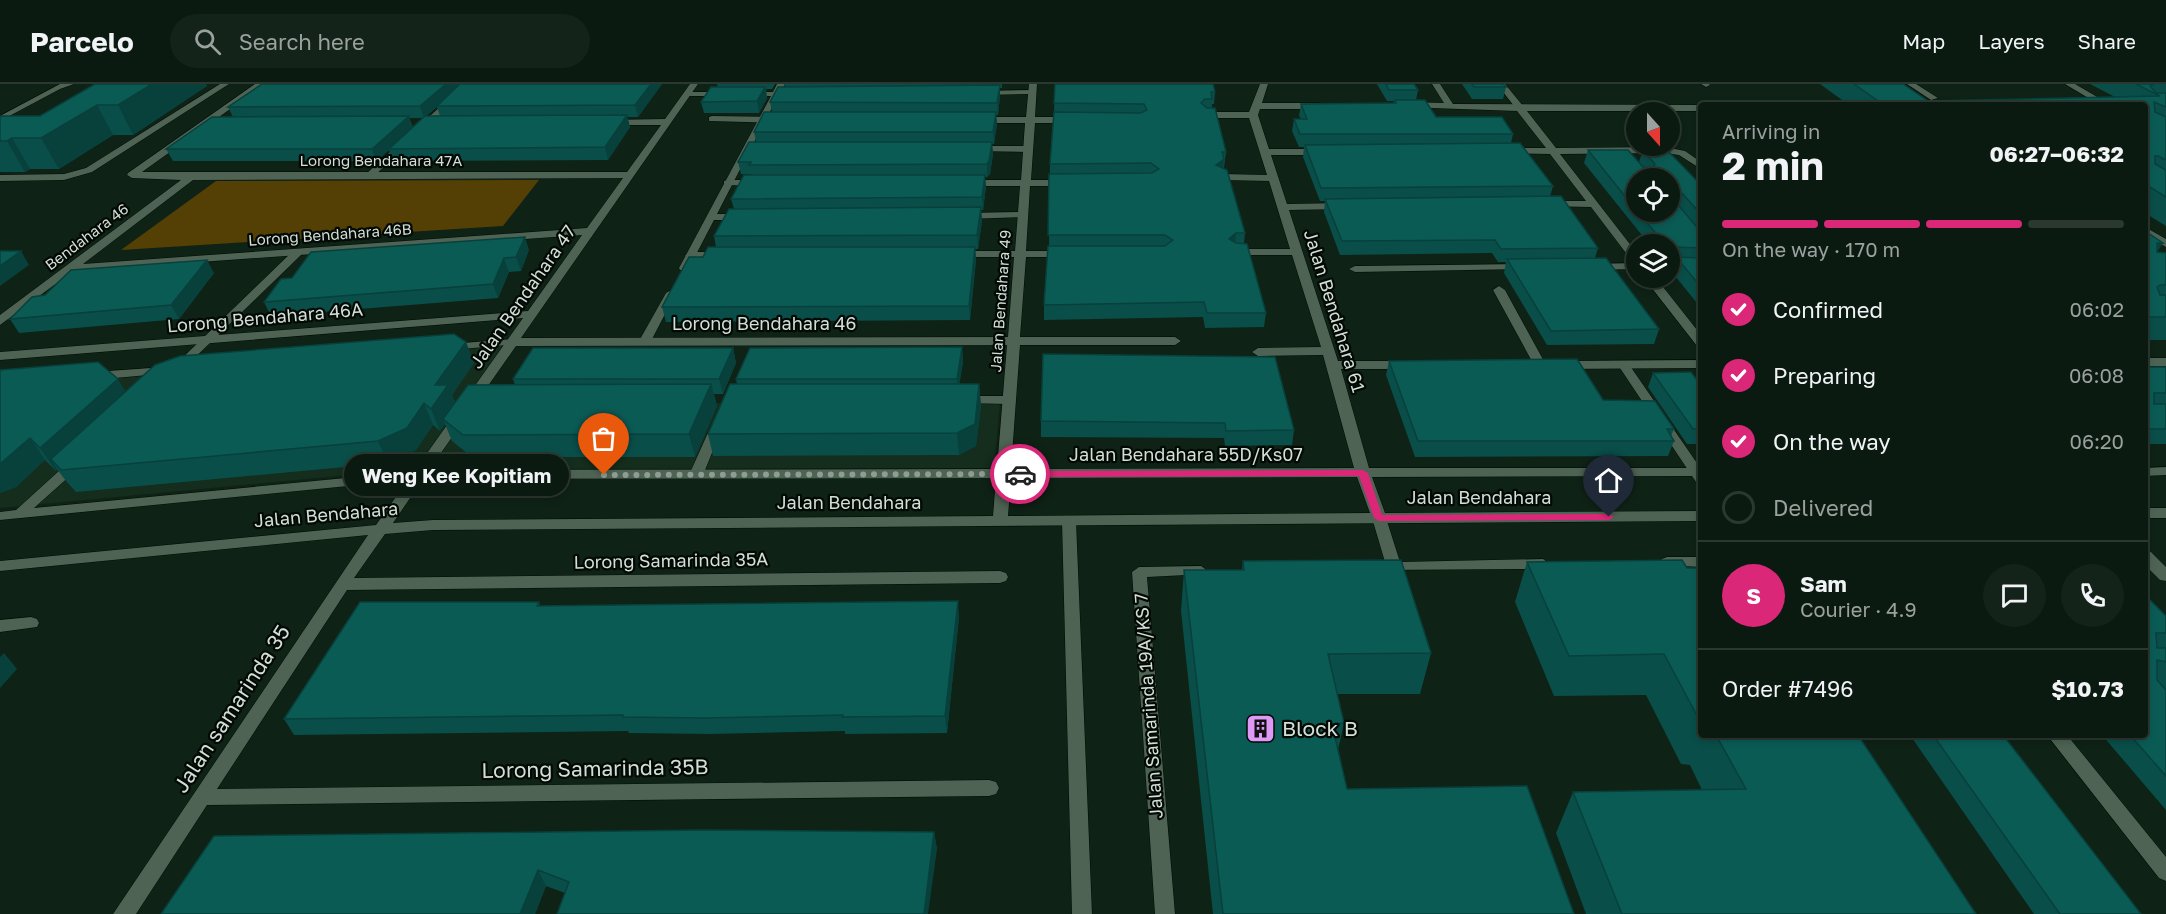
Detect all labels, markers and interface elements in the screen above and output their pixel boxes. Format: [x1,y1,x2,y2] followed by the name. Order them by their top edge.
[170,14,590,68] search box
[30,25,134,58] text: Parcelo
[191,25,224,58] icon: search
[239,28,365,55] text: Search here
[1902,28,1945,54] text: Map
[1978,28,2045,54] text: Layers
[2078,28,2136,54] text: Share
[1626,102,1680,156] north arrow
[1626,102,1680,288] map controls
[1722,119,1820,143] text: Arriving in
[1989,140,2124,167] text: 06:27–06:32
[1722,142,1824,189] text: 2 min
[300,151,462,169] street label: Lorong Bendahara 47A
[1626,168,1680,222] button: locate
[41,199,132,273] street label: Bendahara 46
[248,219,412,249] street label: Lorong Bendahara 46B
[464,221,580,372] street label: Jalan Bendahara 47
[1300,227,1370,395] street label: Jalan Bendahara 61
[986,229,1014,373] street label: Jalan Bendahara 49
[1626,234,1680,288] button: layers
[1722,237,1900,261] text: On the way · 170 m
[1722,293,1755,326] icon: check
[1773,296,1883,323] text: Confirmed
[166,297,364,337] street label: Lorong Bendahara 46A
[2070,297,2124,321] text: 06:02
[672,312,856,334] street label: Lorong Bendahara 46
[1722,359,1755,392] icon: check
[1773,362,1876,389] text: Preparing
[2069,363,2124,387] text: 06:08
[578,413,629,475] pin
[587,422,620,455] icon: bag
[1722,425,1755,458] icon: check
[1773,428,1891,455] text: On the way
[2070,429,2124,453] text: 06:20
[1069,443,1303,465] street label: Jalan Bendahara 55D/Ks07
[990,444,1050,504] courier
[343,454,568,496] callout: Weng Kee Kopitiam
[1583,455,1634,517] pin
[1004,458,1037,491] icon: car
[362,463,551,487] text: Weng Kee Kopitiam
[1592,464,1625,497] icon: home
[1407,486,1551,508] street label: Jalan Bendahara
[777,491,921,513] street label: Jalan Bendahara
[1773,494,1873,521] text: Delivered
[253,497,399,531] street label: Jalan Bendahara
[573,547,768,573] street label: Lorong Samarinda 35A
[1983,564,2046,627] button: chat
[2061,564,2124,627] button: phone
[1800,570,1847,597] text: Sam
[1746,582,1761,609] text: S
[1129,593,1167,820] street label: Jalan Samarinda 19A/KS 7
[1800,597,1917,621] text: Courier · 4.9
[167,620,295,797] street label: Jalan samarinda 35
[1722,675,1854,702] text: Order #7496
[2051,675,2124,702] text: $10.73
[1245,713,1277,745] building icon: Block B
[1282,715,1358,741] place label: Block B
[481,753,709,783] street label: Lorong Samarinda 35B

